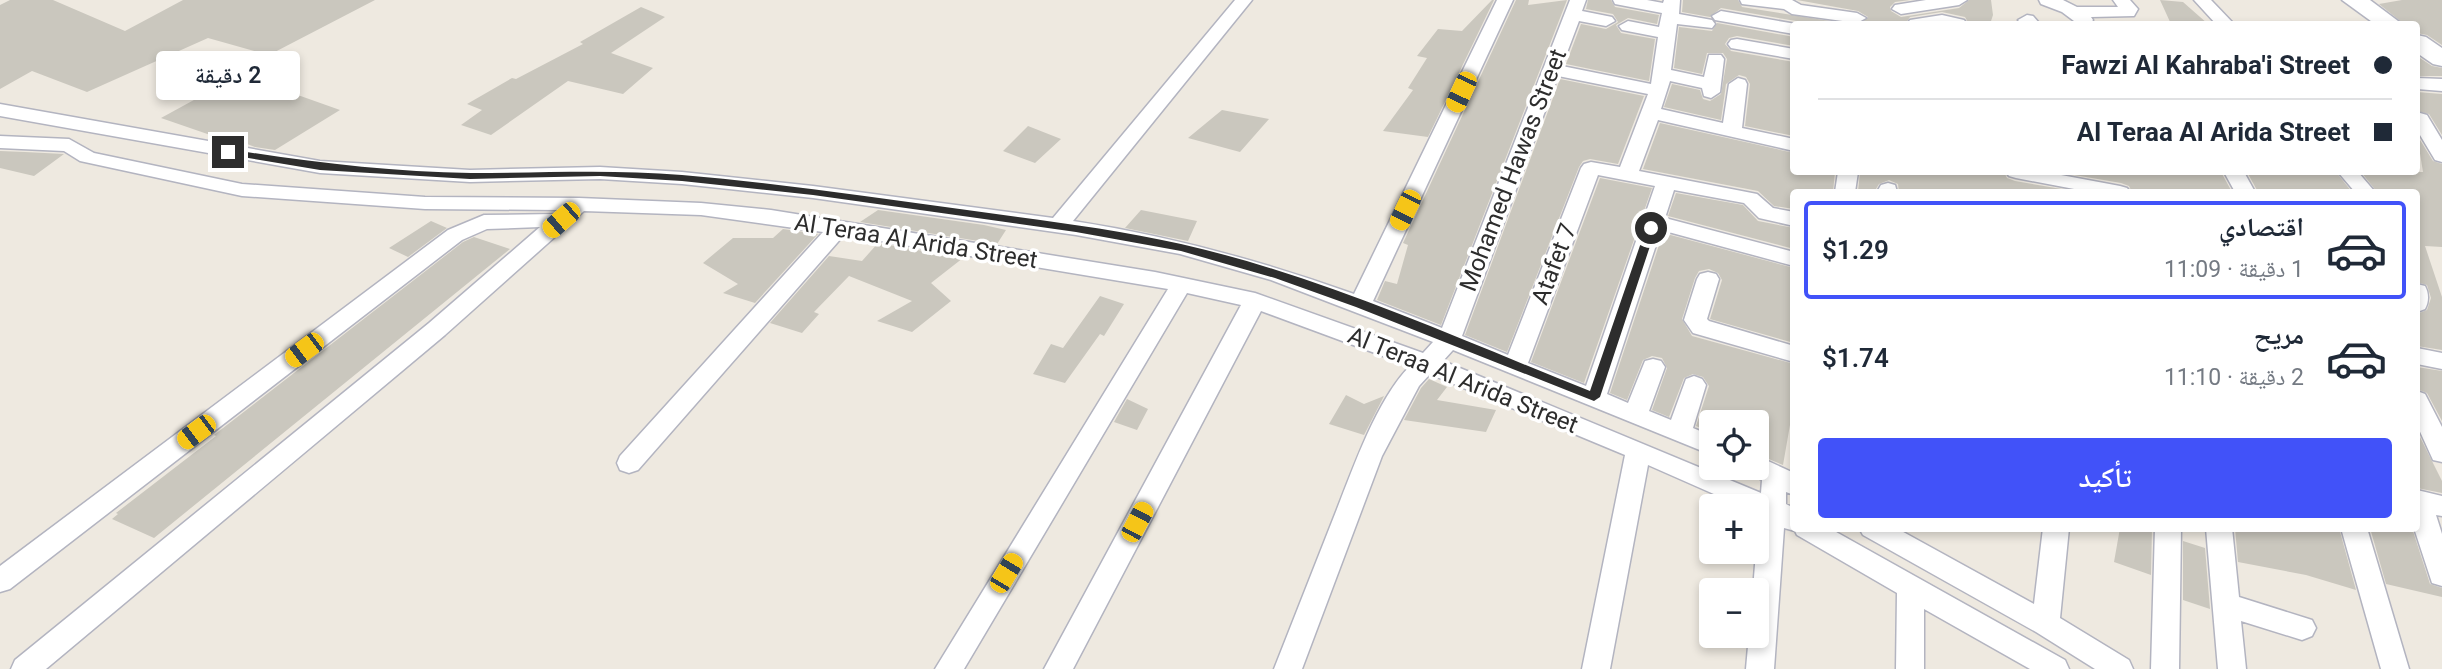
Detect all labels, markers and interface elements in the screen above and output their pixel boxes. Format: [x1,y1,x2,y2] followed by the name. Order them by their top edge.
[1454,45,1572,295] street label: Mohamed Hawas Street
[2061,50,2350,80] text: Fawzi Al Kahraba'i Street
[156,51,300,100] callout: 2 دقيقة
[195,62,261,89] text: 2 دقيقة
[1443,69,1480,115] car
[2077,117,2350,147] text: Al Teraa Al Arida Street
[212,136,244,168] route end
[1387,187,1424,233] car
[539,198,584,242] car
[793,208,1040,274] street label: Al Teraa Al Arida Street
[1635,212,1667,244] route start
[2219,212,2304,242] text: اقتصادي
[2325,219,2388,282] icon: car
[1526,220,1582,308] street label: Atafet 7
[1822,235,1889,265] text: $1.29
[2164,256,2304,283] text: 1 دقيقة · 11:09
[2254,320,2304,350] text: مريح
[1344,321,1582,439] street label: Al Teraa Al Arida Street
[2325,327,2388,390] icon: car
[281,329,328,371] car
[1822,343,1889,373] text: $1.74
[2164,364,2304,391] text: 2 دقيقة · 11:10
[1699,410,1769,648] map controls
[1699,410,1769,480] button: locate
[173,411,220,453] car
[1818,438,2392,518] button: تأكيد
[1699,494,1769,564] button: +
[1118,499,1157,545] car
[987,550,1026,596] car
[1699,578,1769,648] button: −

